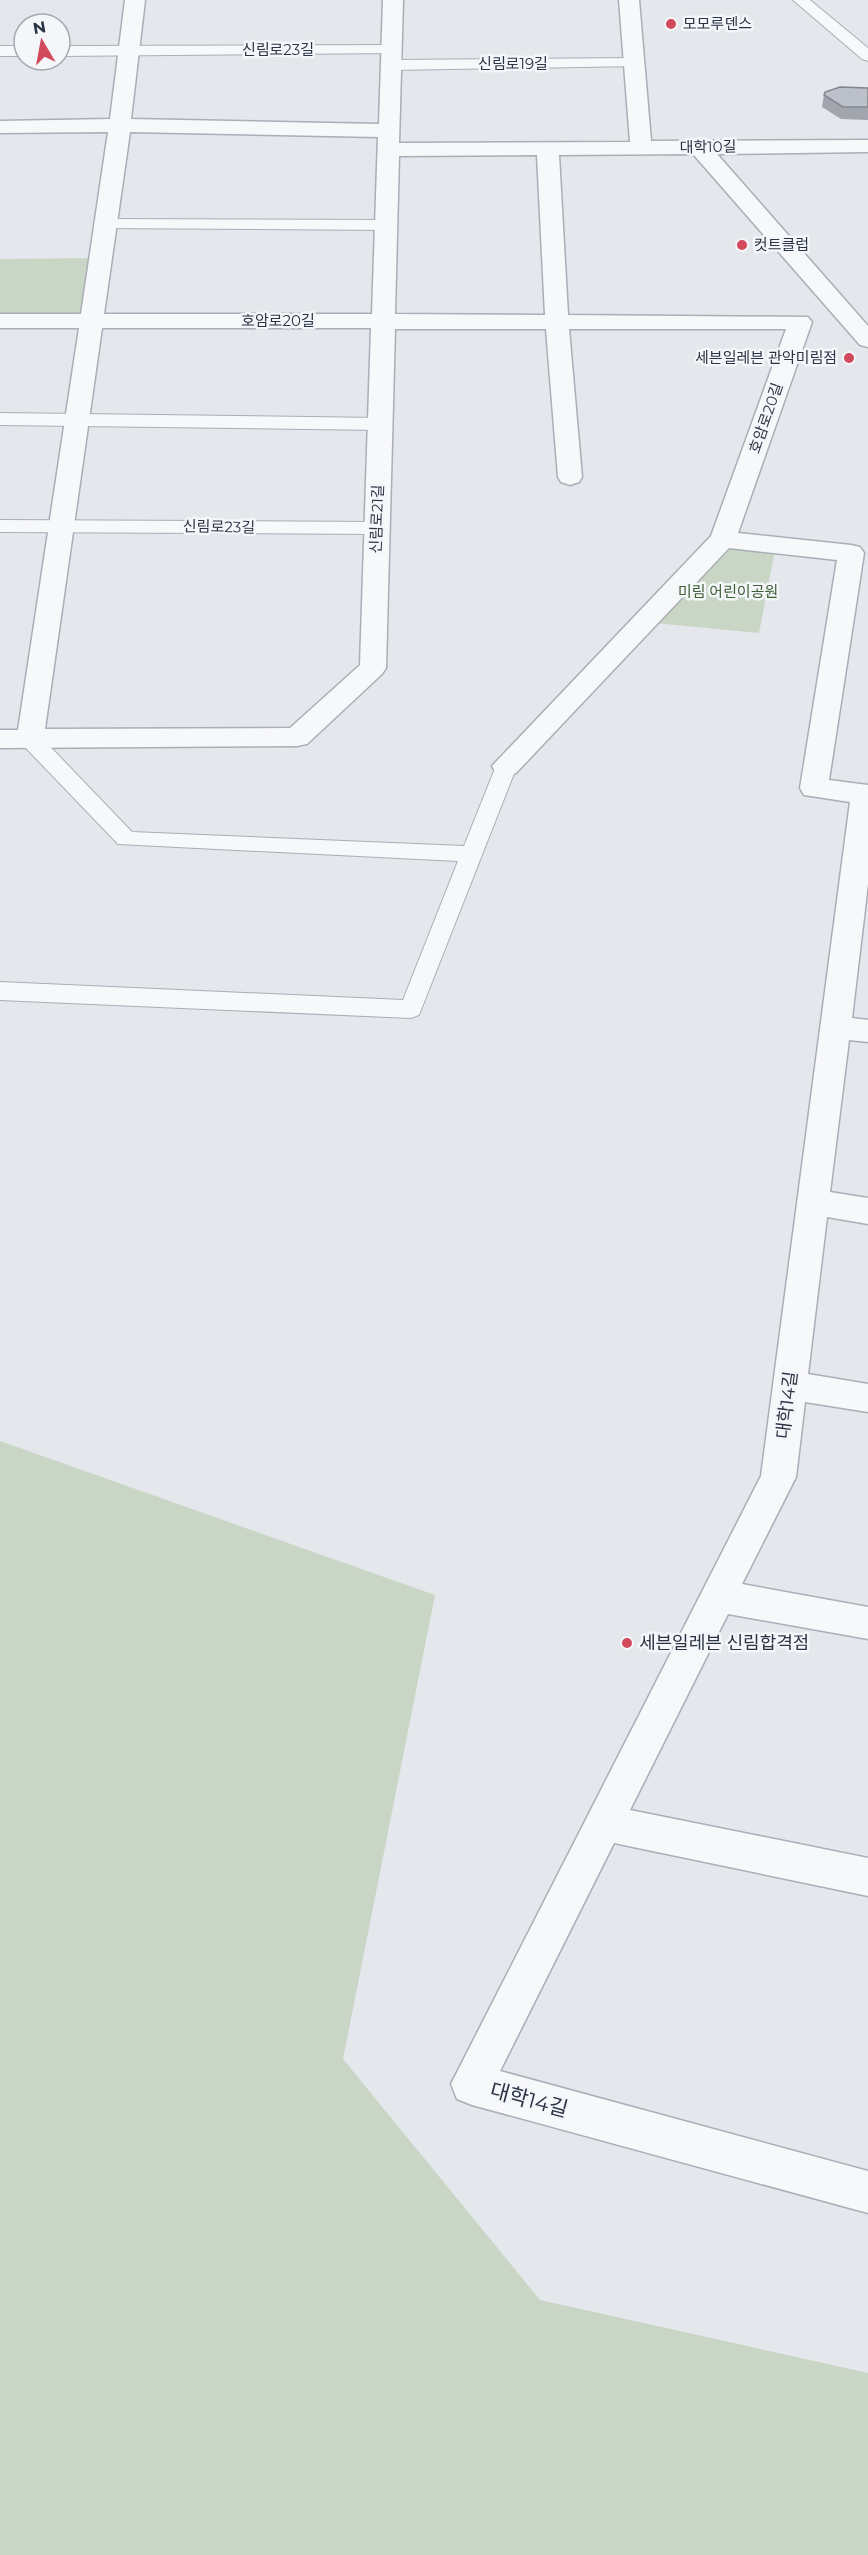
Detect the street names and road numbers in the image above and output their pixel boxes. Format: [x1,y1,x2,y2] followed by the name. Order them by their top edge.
[242,40,314,59] street label: 신림로23길
[478,54,548,73] street label: 신림로19길
[679,137,737,156] street label: 대학10길
[241,311,315,330] street label: 호암로20길
[745,380,786,456] street label: 호암로20길
[366,484,387,554] street label: 신림로21길
[183,516,255,537] street label: 신림로23길
[772,1370,802,1440] street label: 대학14길
[488,2077,571,2122] street label: 대학14길

